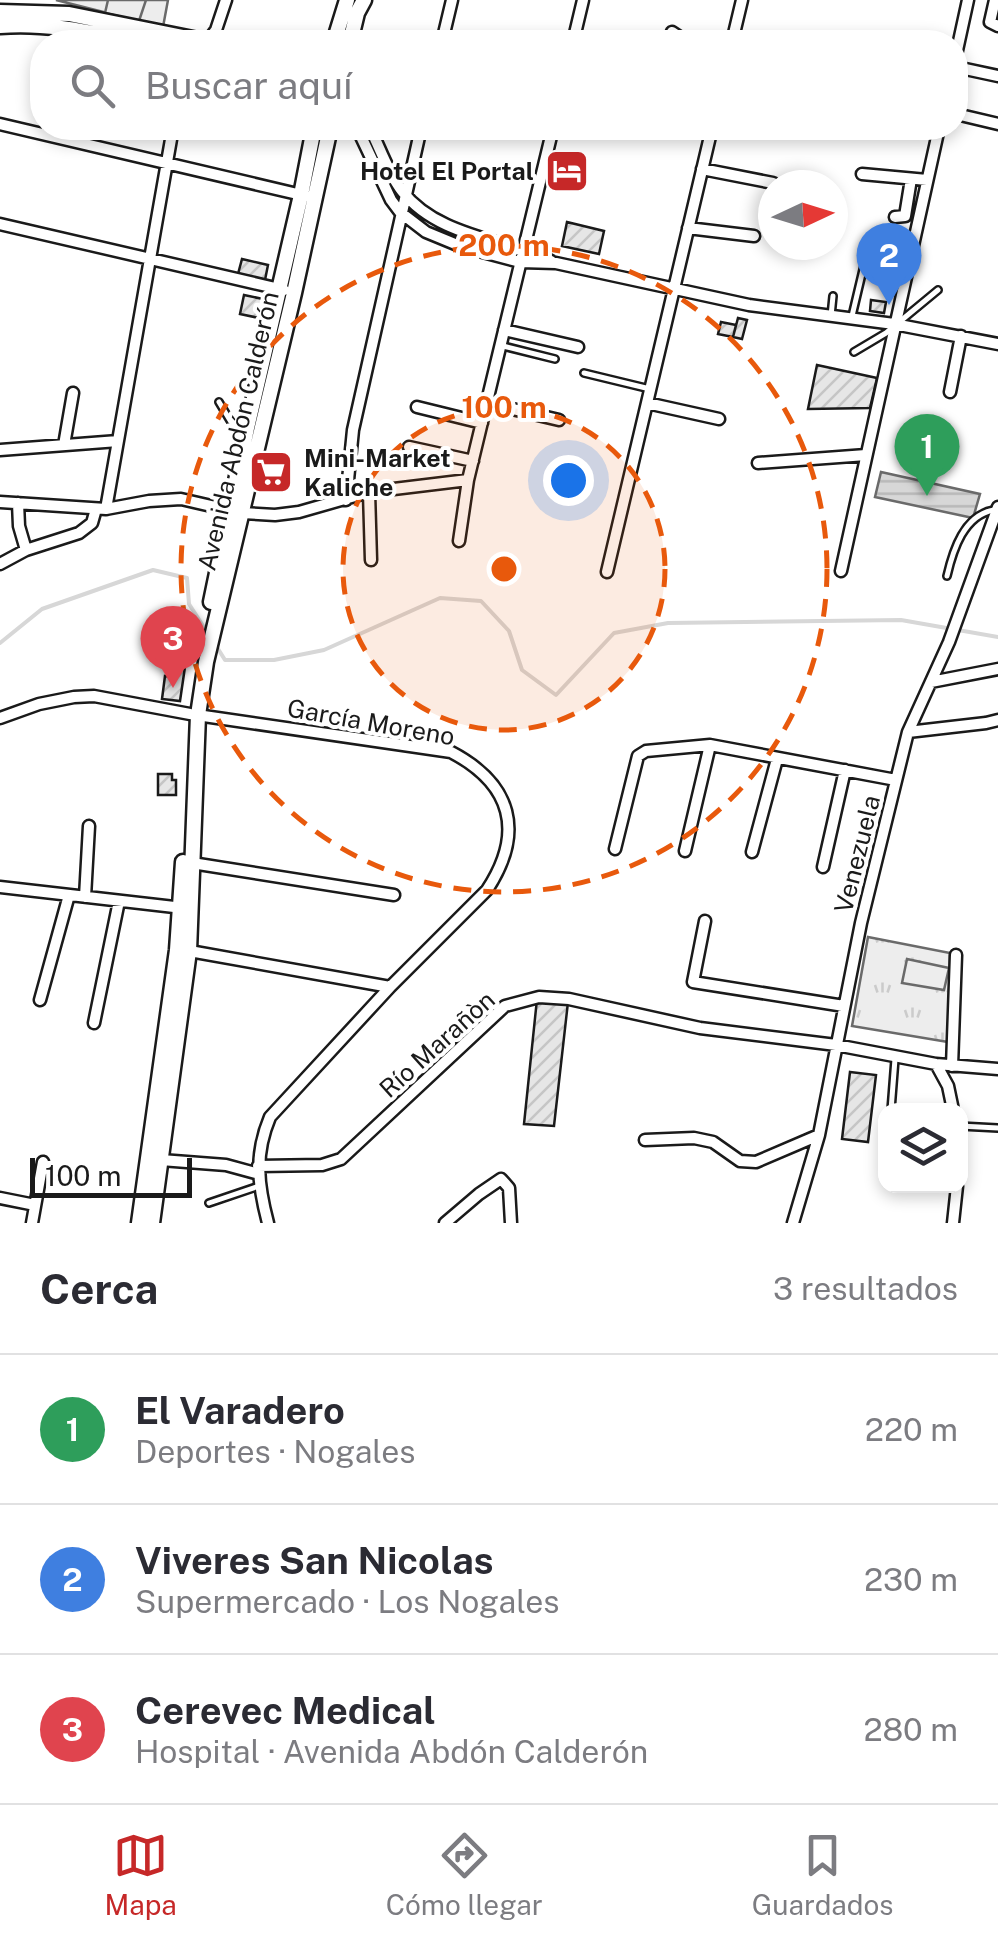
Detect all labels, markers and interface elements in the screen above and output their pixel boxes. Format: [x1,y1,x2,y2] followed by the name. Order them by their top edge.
[30,30,968,140] search box
[65,58,120,113] icon: search
[145,63,352,108] text: Buscar aquí
[544,148,590,194] hotel icon: Hotel El Portal
[360,156,534,186] place label: Hotel El Portal
[758,170,848,260] north arrow
[856,222,922,305] pin: 2
[458,227,550,263] text: 200 m
[191,289,285,573] street label: Avenida Abdón Calderón
[461,389,547,425] text: 100 m
[894,414,960,496] pin: 1
[304,443,451,502] place label: Mini-Market Kaliche
[248,449,294,495] supermarket icon: Mini-Market Kaliche
[543,455,594,506] your location
[486,551,522,587] centre of rings
[140,606,206,688] pin: 3
[285,693,457,751] street label: García Moreno
[828,792,886,916] street label: Venezuela
[373,984,501,1104] street label: Río Marañòn
[878,1103,968,1193] map controls
[878,1103,968,1193] button: layers
[30,1153,192,1198] scale bar
[45,1159,122,1192] text: 100 m
[40,1264,158,1313] text: Cerca
[773,1270,958,1307] text: 3 resultados
[135,1388,345,1433] text: El Varadero
[66,1411,79,1448] text: 1
[865,1411,958,1448] text: 220 m
[135,1433,415,1470] text: Deportes · Nogales
[135,1538,494,1583] text: Viveres San Nicolas
[62,1561,83,1598] text: 2
[864,1561,958,1598] text: 230 m
[135,1583,559,1620] text: Supermercado · Los Nogales
[135,1688,436,1733] text: Cerevec Medical
[62,1711,83,1748] text: 3
[863,1711,958,1748] text: 280 m
[135,1733,648,1770] text: Hospital · Avenida Abdón Calderón
[105,1828,177,1921] tab: Mapa
[386,1828,543,1921] tab: Cómo llegar
[752,1828,893,1921] tab: Guardados

